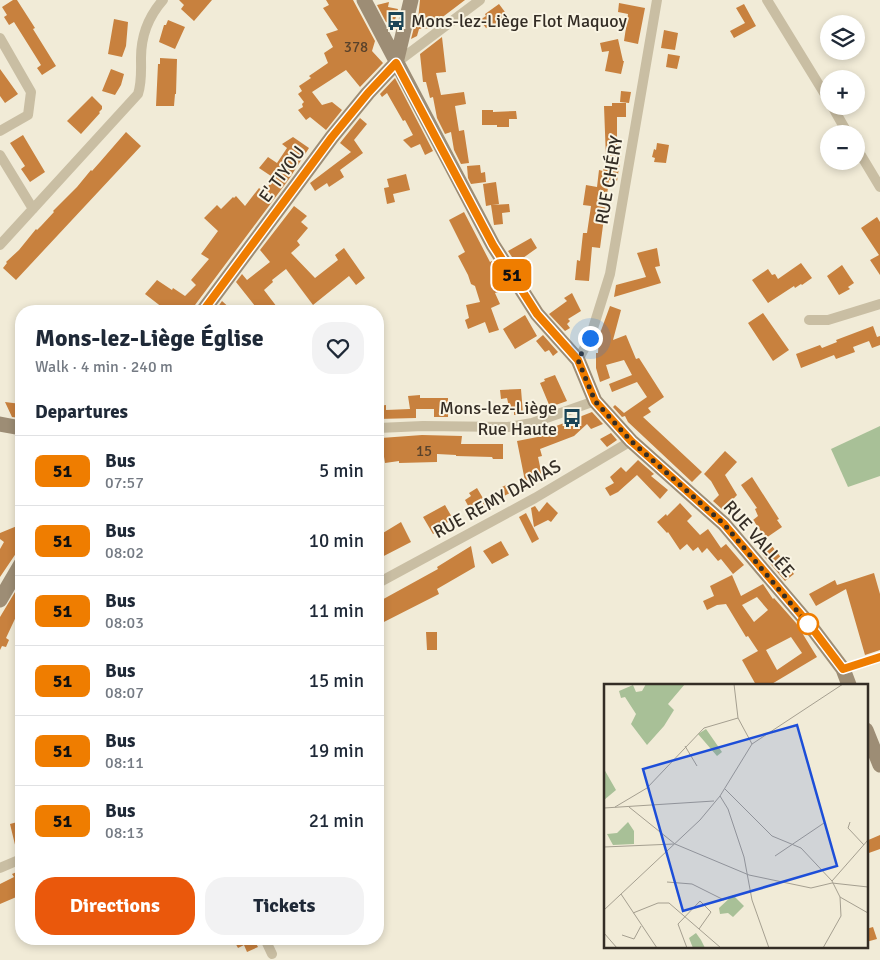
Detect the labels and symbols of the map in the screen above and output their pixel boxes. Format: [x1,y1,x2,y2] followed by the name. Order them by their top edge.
[385,10,407,32] bus stop icon: Mons-lez-Liège Flot Maquoy
[411,10,627,32] place label: Mons-lez-Liège Flot Maquoy
[344,38,368,56] house number: 378
[590,134,628,226] street label: RUE CHÉRY
[254,141,310,207] street label: E' TIYOU
[490,259,534,291] line badge: 51
[578,326,603,351] your location
[439,397,557,440] place label: Mons-lez-Liège Rue Haute
[561,407,583,429] bus stop icon: Mons-lez-Liège Rue Haute
[416,442,432,460] house number: 15
[429,455,565,543] street label: RUE REMY DAMAS
[719,496,799,582] street label: RUE VALLÉE
[797,613,819,635] unlabelled marker
[604,684,868,948] inset map

